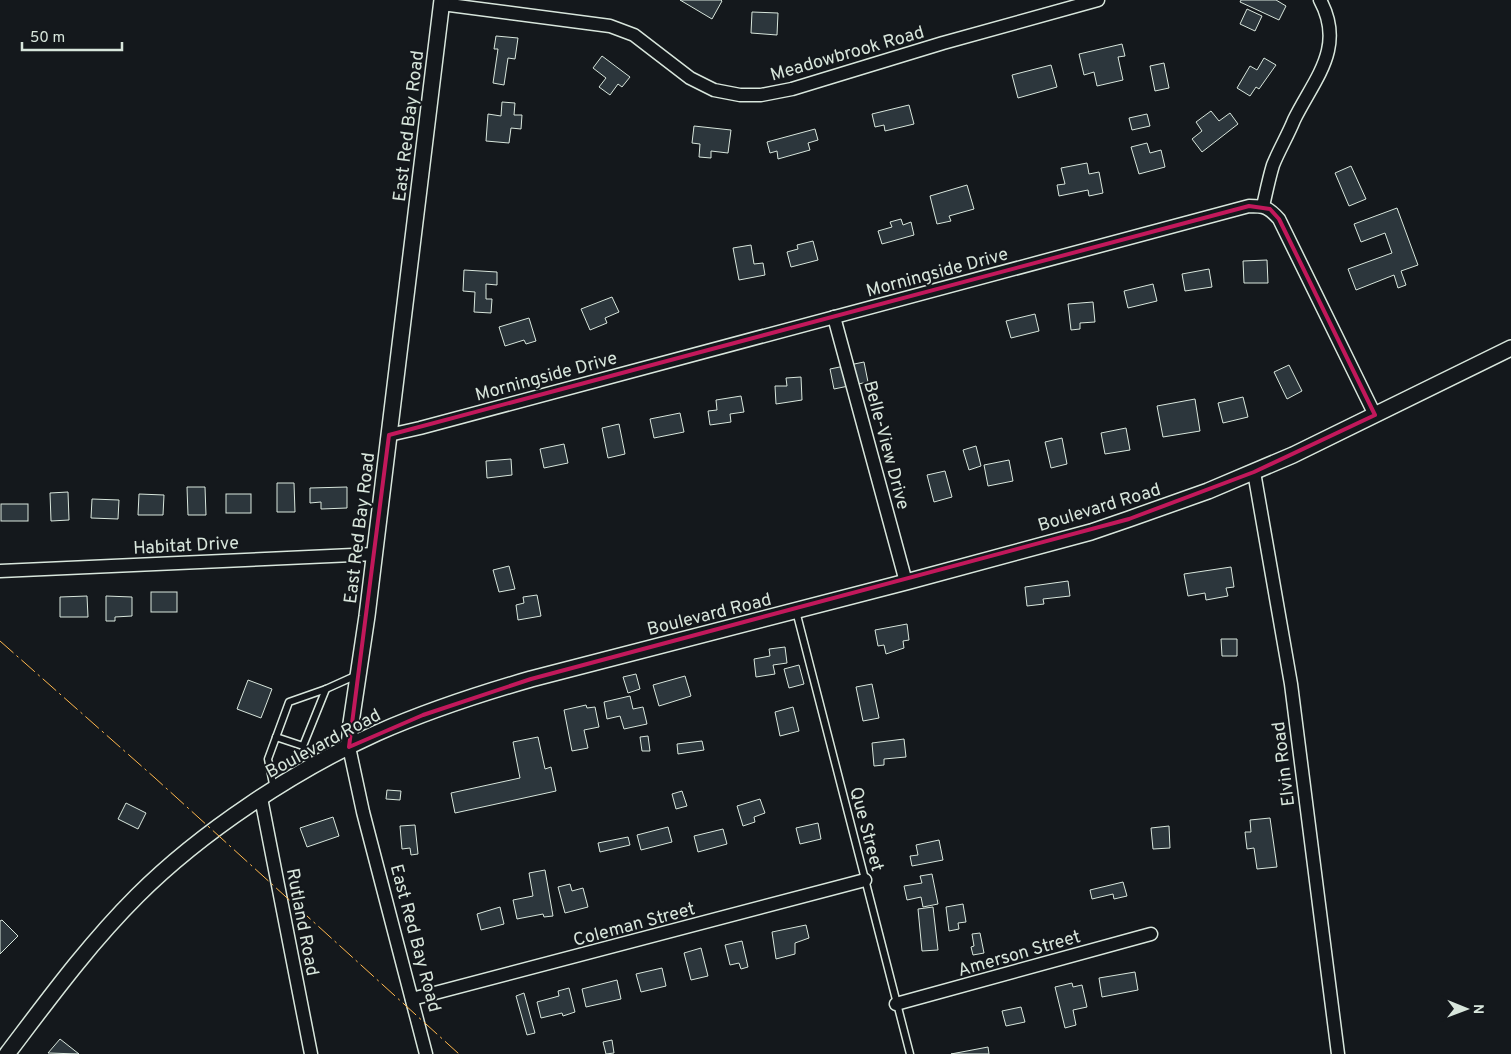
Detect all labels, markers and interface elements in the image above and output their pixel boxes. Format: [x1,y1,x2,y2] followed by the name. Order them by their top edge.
[22,20,122,52] scale bar
[768,21,927,87] street label: Meadowbrook Road
[30,29,65,48] text: 50 m
[389,49,430,203] street label: East Red Bay Road
[864,243,1011,303] street label: Morningside Drive
[473,347,620,407] street label: Morningside Drive
[857,378,914,512] street label: Belle-View Drive
[340,451,381,605] street label: East Red Bay Road
[1035,479,1164,538] street label: Boulevard Road
[133,532,239,561] street label: Habitat Drive
[645,589,774,642] street label: Boulevard Road
[262,704,385,784] street label: Boulevard Road
[1268,720,1301,808] street label: Elvin Road
[843,785,888,874] street label: Que Street
[384,862,445,1015] street label: East Red Bay Road
[280,867,323,978] street label: Rutland Road
[571,898,698,953] street label: Coleman Street
[955,926,1083,983] street label: Amerson Street
[1441,984,1491,1034] north arrow
[1469,1004,1486,1014] text: N

